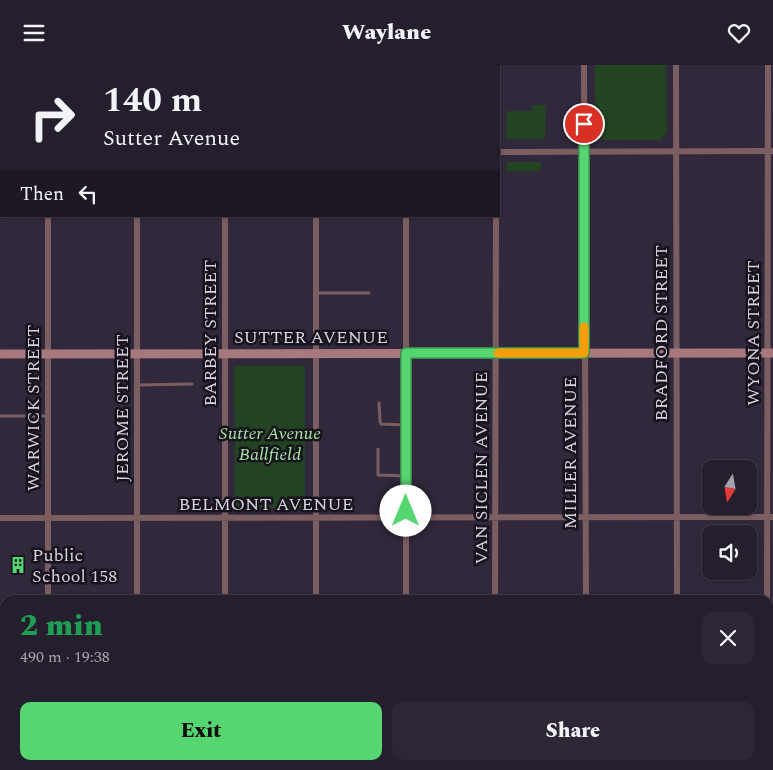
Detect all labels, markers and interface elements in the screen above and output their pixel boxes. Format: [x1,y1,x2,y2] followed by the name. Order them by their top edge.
[342,16,431,49] text: Waylane
[20,19,48,47] icon: menu
[725,19,753,47] icon: heart
[103,74,202,127] text: 140 m
[20,85,85,150] icon: right
[563,103,605,145] pin
[570,110,598,138] icon: arrive
[103,122,240,155] text: Sutter Avenue
[20,180,64,209] text: Then
[74,180,102,208] icon: left
[648,245,675,421] street label: BRADFORD STREET
[197,260,224,406] street label: BARBEY STREET
[740,260,767,406] street label: WYONA STREET
[234,324,388,351] street label: SUTTER AVENUE
[20,325,47,491] street label: WARWICK STREET
[109,334,136,482] street label: JEROME STREET
[468,371,495,565] street label: VAN SICLEN AVENUE
[557,377,584,529] street label: MILLER AVENUE
[219,420,321,468] park label: Sutter Avenue Ballfield
[702,460,758,515] north arrow
[702,460,757,580] map controls
[379,484,431,536] position arrow
[178,491,354,518] street label: BELMONT AVENUE
[702,525,757,580] button: sound
[32,542,117,590] place label: Public School 158
[8,555,28,575] building icon: Public School 158
[20,603,103,649] text: 2 min
[702,612,754,664] button: close
[20,645,110,669] text: 490 m · 19:38
[20,702,382,760] button: Exit
[392,702,754,760] button: Share

